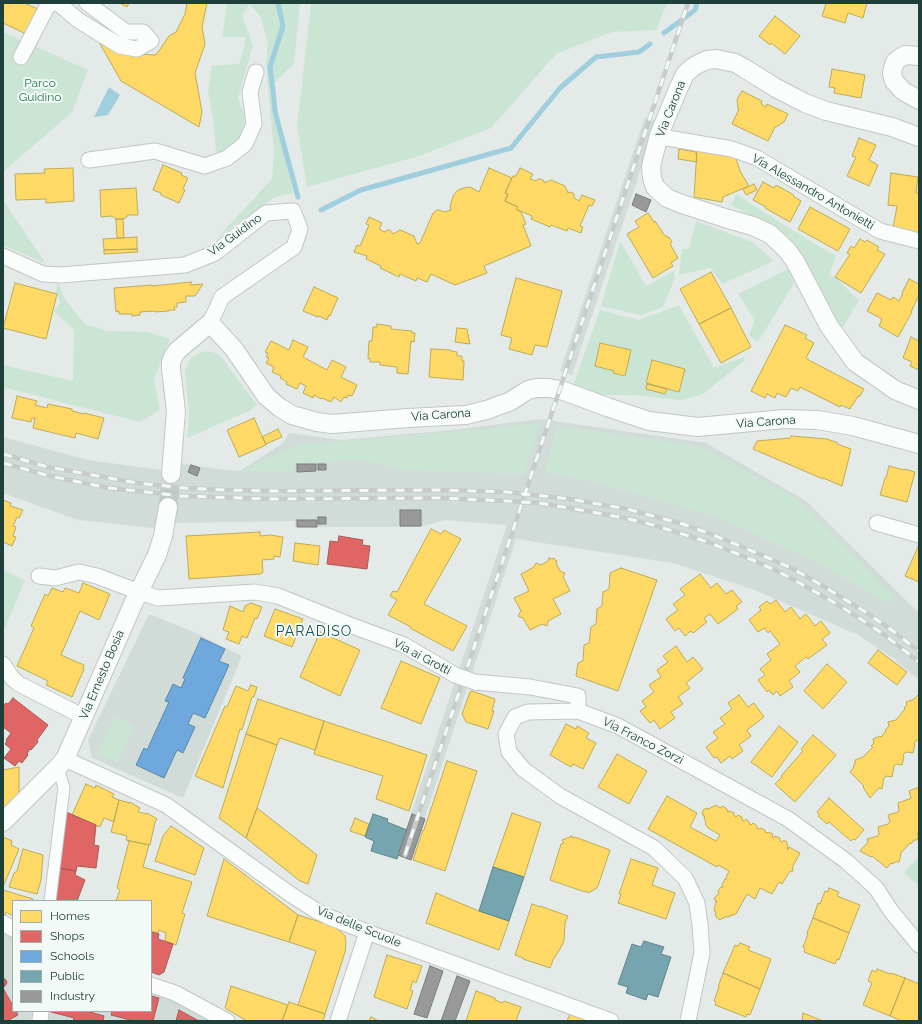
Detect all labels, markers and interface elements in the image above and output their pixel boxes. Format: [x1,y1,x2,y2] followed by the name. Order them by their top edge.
[19,76,61,104] park label: Parco Guidino
[653,79,689,139] street label: Via Carona
[749,151,877,233] street label: Via Alessandro Antonietti
[205,211,265,259] street label: Via Guidino
[411,406,471,424] street label: Via Carona
[736,413,796,431] street label: Via Carona
[276,624,352,640] district label: PARADISO
[77,628,127,722] street label: Via Ernesto Bosia
[391,636,453,678] street label: Via ai Grotti
[600,714,686,768] street label: Via Franco Zorzi
[12,900,152,1012] legend
[315,903,403,951] street label: Via delle Scuole
[50,909,90,923] text: Homes
[50,929,85,943] text: Shops
[50,949,94,963] text: Schools
[50,969,84,983] text: Public
[50,989,95,1003] text: Industry

